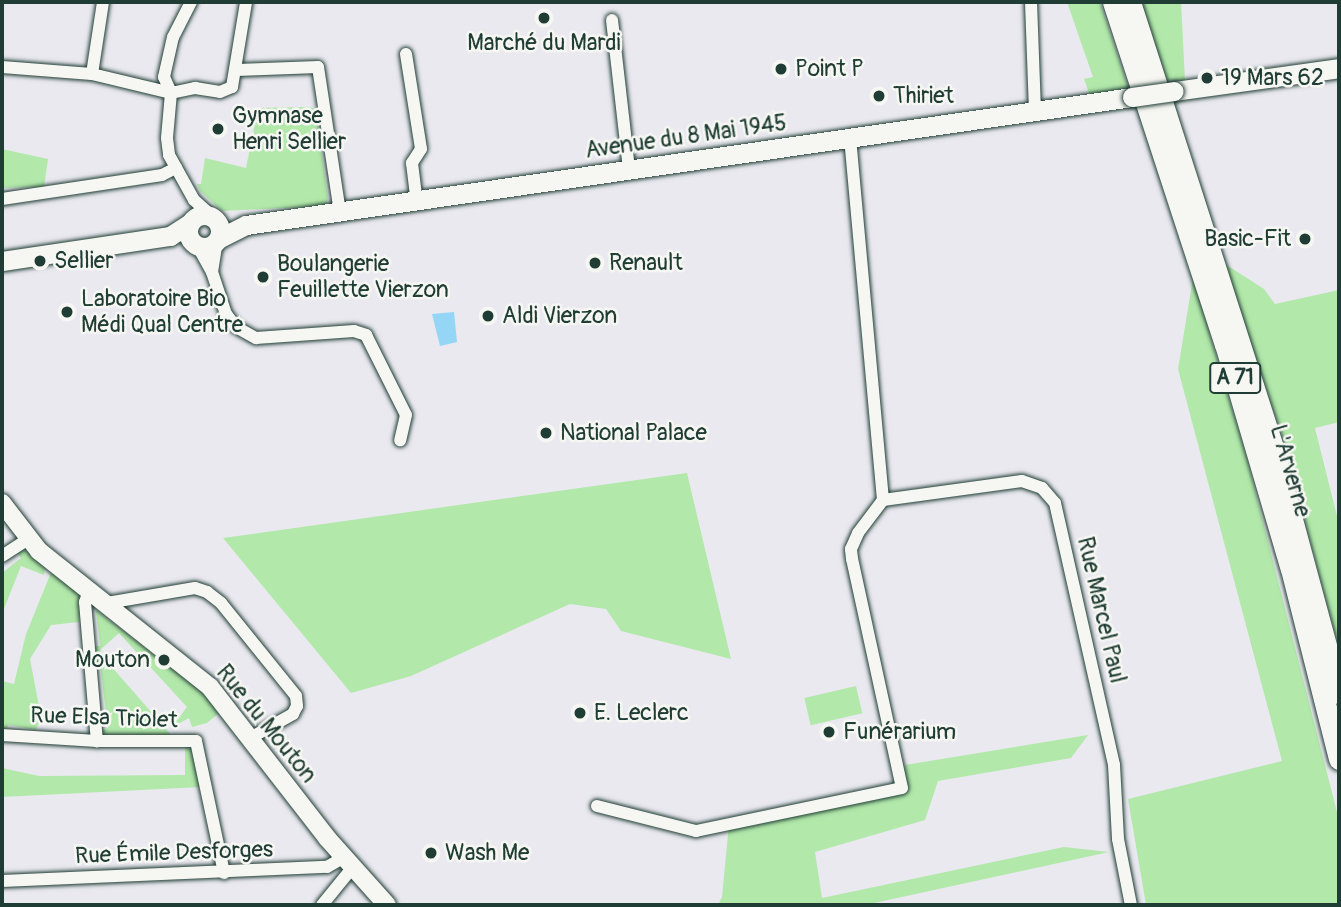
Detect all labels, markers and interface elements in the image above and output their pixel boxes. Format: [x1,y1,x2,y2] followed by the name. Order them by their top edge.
[536,10,552,26] marker: Marché du Mardi
[467,29,621,57] place label: Marché du Mardi
[795,55,864,83] place label: Point P
[773,61,789,77] marker: Point P
[1221,64,1324,92] place label: 19 Mars 62
[1199,70,1215,86] marker: 19 Mars 62
[893,82,954,110] place label: Thiriet
[871,88,887,104] marker: Thiriet
[232,102,346,156] place label: Gymnase Henri Sellier
[584,109,788,165] street label: Avenue du 8 Mai 1945
[210,121,226,137] marker: Gymnase Henri Sellier
[1204,225,1291,253] place label: Basic-Fit
[1297,231,1313,247] marker: Basic-Fit
[54,247,113,275] place label: Sellier
[609,249,683,277] place label: Renault
[277,250,449,304] place label: Boulangerie Feuillette Vierzon
[32,253,48,269] marker: Sellier
[587,255,603,271] marker: Renault
[255,269,271,285] marker: Boulangerie Feuillette Vierzon
[81,285,243,339] place label: Laboratoire Bio Médi Qual Centre
[502,302,617,330] place label: Aldi Vierzon
[59,304,75,320] marker: Laboratoire Bio Médi Qual Centre
[480,308,496,324] marker: Aldi Vierzon
[1209,360,1261,396] road number: A 71
[560,419,707,447] place label: National Palace
[1264,422,1316,520] street label: L'Arverne
[538,425,554,441] marker: National Palace
[1071,534,1131,686] street label: Rue Marcel Paul
[75,646,150,674] place label: Mouton
[156,652,172,668] marker: Mouton
[210,659,322,789] street label: Rue du Mouton
[594,699,689,727] place label: E. Leclerc
[30,702,178,734] street label: Rue Elsa Triolet
[572,705,588,721] marker: E. Leclerc
[843,718,956,746] place label: Funérarium
[821,724,837,740] marker: Funérarium
[74,836,274,870] street label: Rue Émile Desforges
[445,839,529,867] place label: Wash Me
[423,845,439,861] marker: Wash Me

